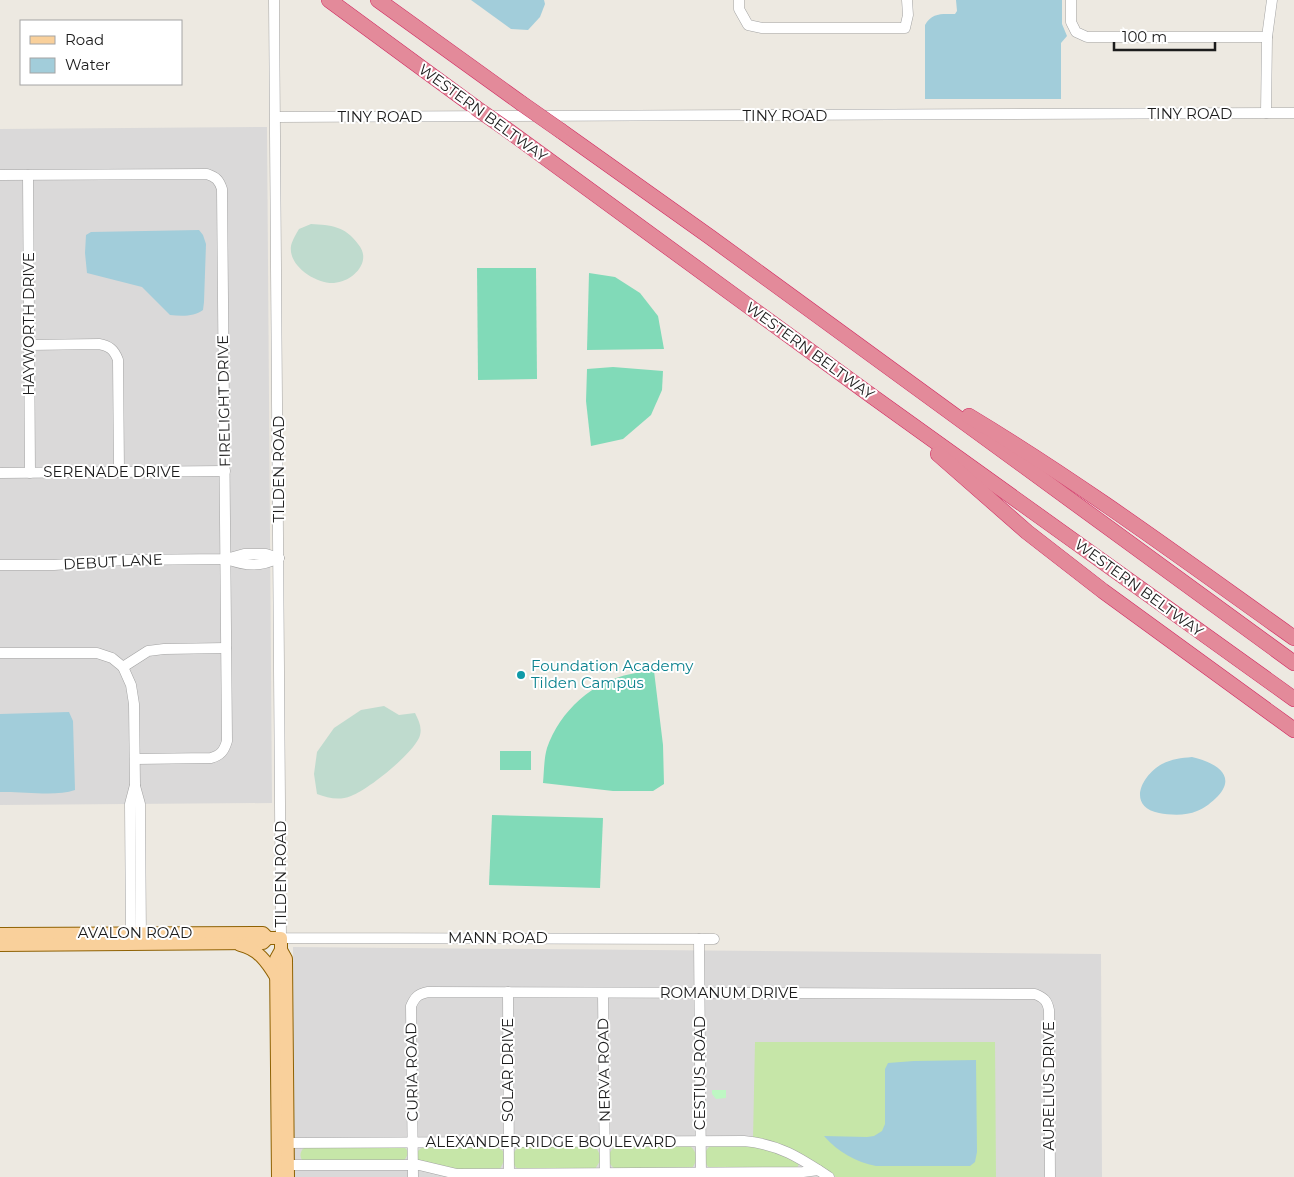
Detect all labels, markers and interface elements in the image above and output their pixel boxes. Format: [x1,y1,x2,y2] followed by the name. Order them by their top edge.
[20,20,182,85] legend
[1114,20,1215,52] scale bar
[1122,27,1167,46] text: 100 m
[65,30,104,49] text: Road
[65,55,111,74] text: Water
[415,60,552,166] street label: WESTERN BELTWAY
[1148,104,1233,123] street label: TINY ROAD
[743,106,828,125] street label: TINY ROAD
[338,107,423,126] street label: TINY ROAD
[19,252,38,396] street label: HAYWORTH DRIVE
[742,298,879,404] street label: WESTERN BELTWAY
[213,335,234,467] street label: FIRELIGHT DRIVE
[269,416,288,522] street label: TILDEN ROAD
[43,462,181,481] street label: SERENADE DRIVE
[1071,535,1208,641] street label: WESTERN BELTWAY
[63,549,163,574] street label: DEBUT LANE
[531,656,694,692] place label: Foundation Academy Tilden Campus
[515,669,527,681] marker: Foundation Academy Tilden Campus
[271,821,290,927] street label: TILDEN ROAD
[78,923,192,942] street label: AVALON ROAD
[448,928,548,947] street label: MANN ROAD
[660,983,798,1002] street label: ROMANUM DRIVE
[690,1016,709,1130] street label: CESTIUS ROAD
[498,1018,517,1122] street label: SOLAR DRIVE
[593,1018,614,1122] street label: NERVA ROAD
[1039,1021,1058,1151] street label: AURELIUS DRIVE
[401,1022,422,1122] street label: CURIA ROAD
[426,1132,676,1151] street label: ALEXANDER RIDGE BOULEVARD

